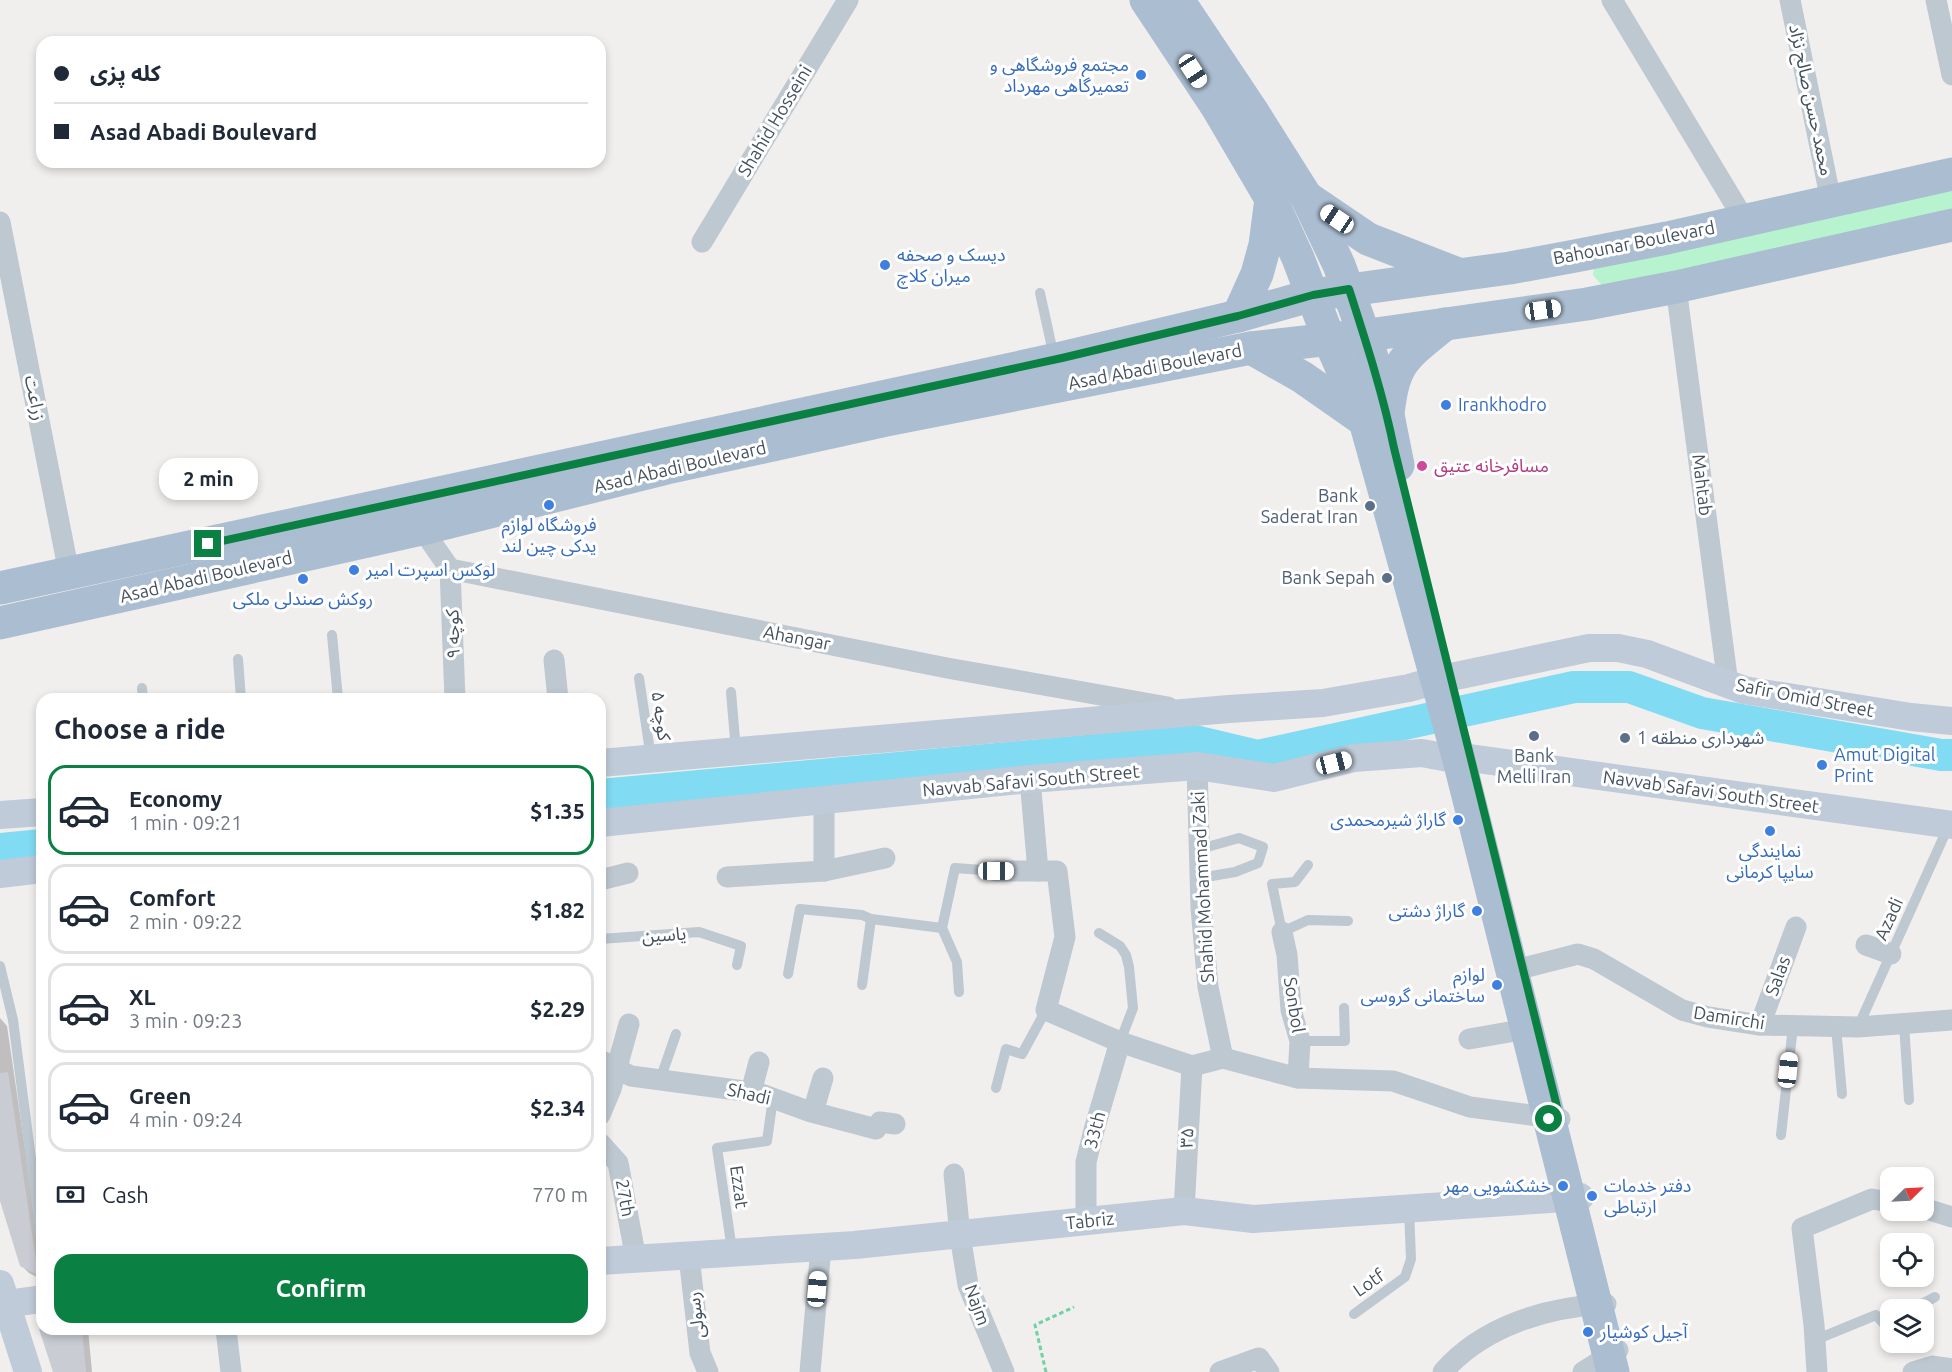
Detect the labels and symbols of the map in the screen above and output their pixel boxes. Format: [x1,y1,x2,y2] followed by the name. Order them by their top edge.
[1782,22,1838,178] street label: محمد حسن صالح نژاد
[1176,51,1210,91] car
[990,54,1129,97] place label: مجتمع فروشگاهی و تعمیرگاهی مهرداد
[733,61,815,180] street label: Shahid Hosseini
[1134,68,1148,82] marker: مجتمع فروشگاهی و تعمیرگاهی مهرداد
[1317,201,1357,237] car
[1551,217,1716,268] street label: Bahounar Boulevard
[897,244,1006,289] place label: دیسک و صحفه میران کلاچ
[878,258,892,272] marker: دیسک و صحفه میران کلاچ
[1524,299,1562,321] car
[1066,339,1243,393] street label: Asad Abadi Boulevard
[20,373,50,423] street label: زراعت
[1458,394,1547,414] place label: Irankhodro
[1439,398,1453,412] marker: Irankhodro
[592,436,768,496] street label: Asad Abadi Boulevard
[1689,453,1717,517] street label: Mahtab
[1434,455,1549,477] place label: مسافرخانه عتیق
[158,457,258,499] callout: 2 min
[1415,459,1429,473] marker: مسافرخانه عتیق
[1261,485,1358,526] place label: Bank Saderat Iran
[542,498,556,512] marker: فروشگاه لوازم یدکی چین لند
[1363,499,1377,513] marker: Bank Saderat Iran
[501,514,597,557] place label: فروشگاه لوازم یدکی چین لند
[194,530,221,557] route end
[118,546,294,606] street label: Asad Abadi Boulevard
[365,559,495,581] place label: لوکس اسپرت امیر
[347,563,361,577] marker: لوکس اسپرت امیر
[1281,567,1375,587] place label: Bank Sepah
[1380,571,1394,585] marker: Bank Sepah
[296,572,310,586] marker: روکش صندلی ملکی
[233,588,373,610] place label: روکش صندلی ملکی
[441,608,465,659] street label: کوچه ۹
[762,621,833,653] street label: Ahangar
[1735,674,1876,720] street label: Safir Omid Street
[647,690,675,743] street label: کوچه ۵
[1637,727,1764,749] place label: شهرداری منطقه 1
[1527,729,1541,743] marker: Bank Melli Iran
[1618,731,1632,745] marker: شهرداری منطقه 1
[1834,744,1936,785] place label: Amut Digital Print
[1497,745,1571,786] place label: Bank Melli Iran
[1314,750,1354,776] car
[1815,758,1829,772] marker: Amut Digital Print
[922,761,1140,799] street label: Navvab Safavi South Street
[1602,766,1820,816] street label: Navvab Safavi South Street
[1187,791,1217,983] street label: Shahid Mohammad Zaki
[1330,809,1447,831] place label: گاراژ شیرمحمدی
[1451,813,1465,827] marker: گاراژ شیرمحمدی
[1763,824,1777,838] marker: نمایندگی سایپا کرمانی
[1726,840,1814,883] place label: نمایندگی سایپا کرمانی
[978,862,1014,880] car
[1870,894,1906,943] street label: Azadi
[1389,900,1466,922] place label: گاراژ دشتی
[1470,904,1484,918] marker: گاراژ دشتی
[641,922,687,948] street label: یاسین
[1761,953,1793,998] street label: Salas
[1361,964,1485,1007] place label: لوازم ساختمانی گروسی
[1281,976,1309,1034] street label: Sonbol
[1490,978,1504,992] marker: لوازم ساختمانی گروسی
[1692,1002,1766,1032] street label: Damirchi
[1777,1051,1799,1089] car
[726,1078,773,1108] street label: Shadi
[1535,1105,1562,1132] route start
[1080,1109,1109,1151] street label: 33th
[1175,1127,1197,1149] street label: ۳۵
[727,1164,753,1210] street label: Ezzat
[1880,1167,1934,1221] north arrow
[1443,1175,1551,1197] place label: خشکشویی مهر
[1604,1175,1691,1218] place label: دفتر خدمات ارتباطی
[613,1178,639,1218] street label: 27th
[1556,1179,1570,1193] marker: خشکشویی مهر
[1585,1189,1599,1203] marker: دفتر خدمات ارتباطی
[1065,1208,1115,1232] street label: Tabriz
[1349,1264,1388,1300] street label: Lotf
[806,1270,828,1308] car
[961,1281,995,1328] street label: Najm
[682,1291,710,1339] street label: رسولی
[1599,1321,1688,1343] place label: آجیل کوشیار
[1581,1325,1595,1339] marker: آجیل کوشیار

